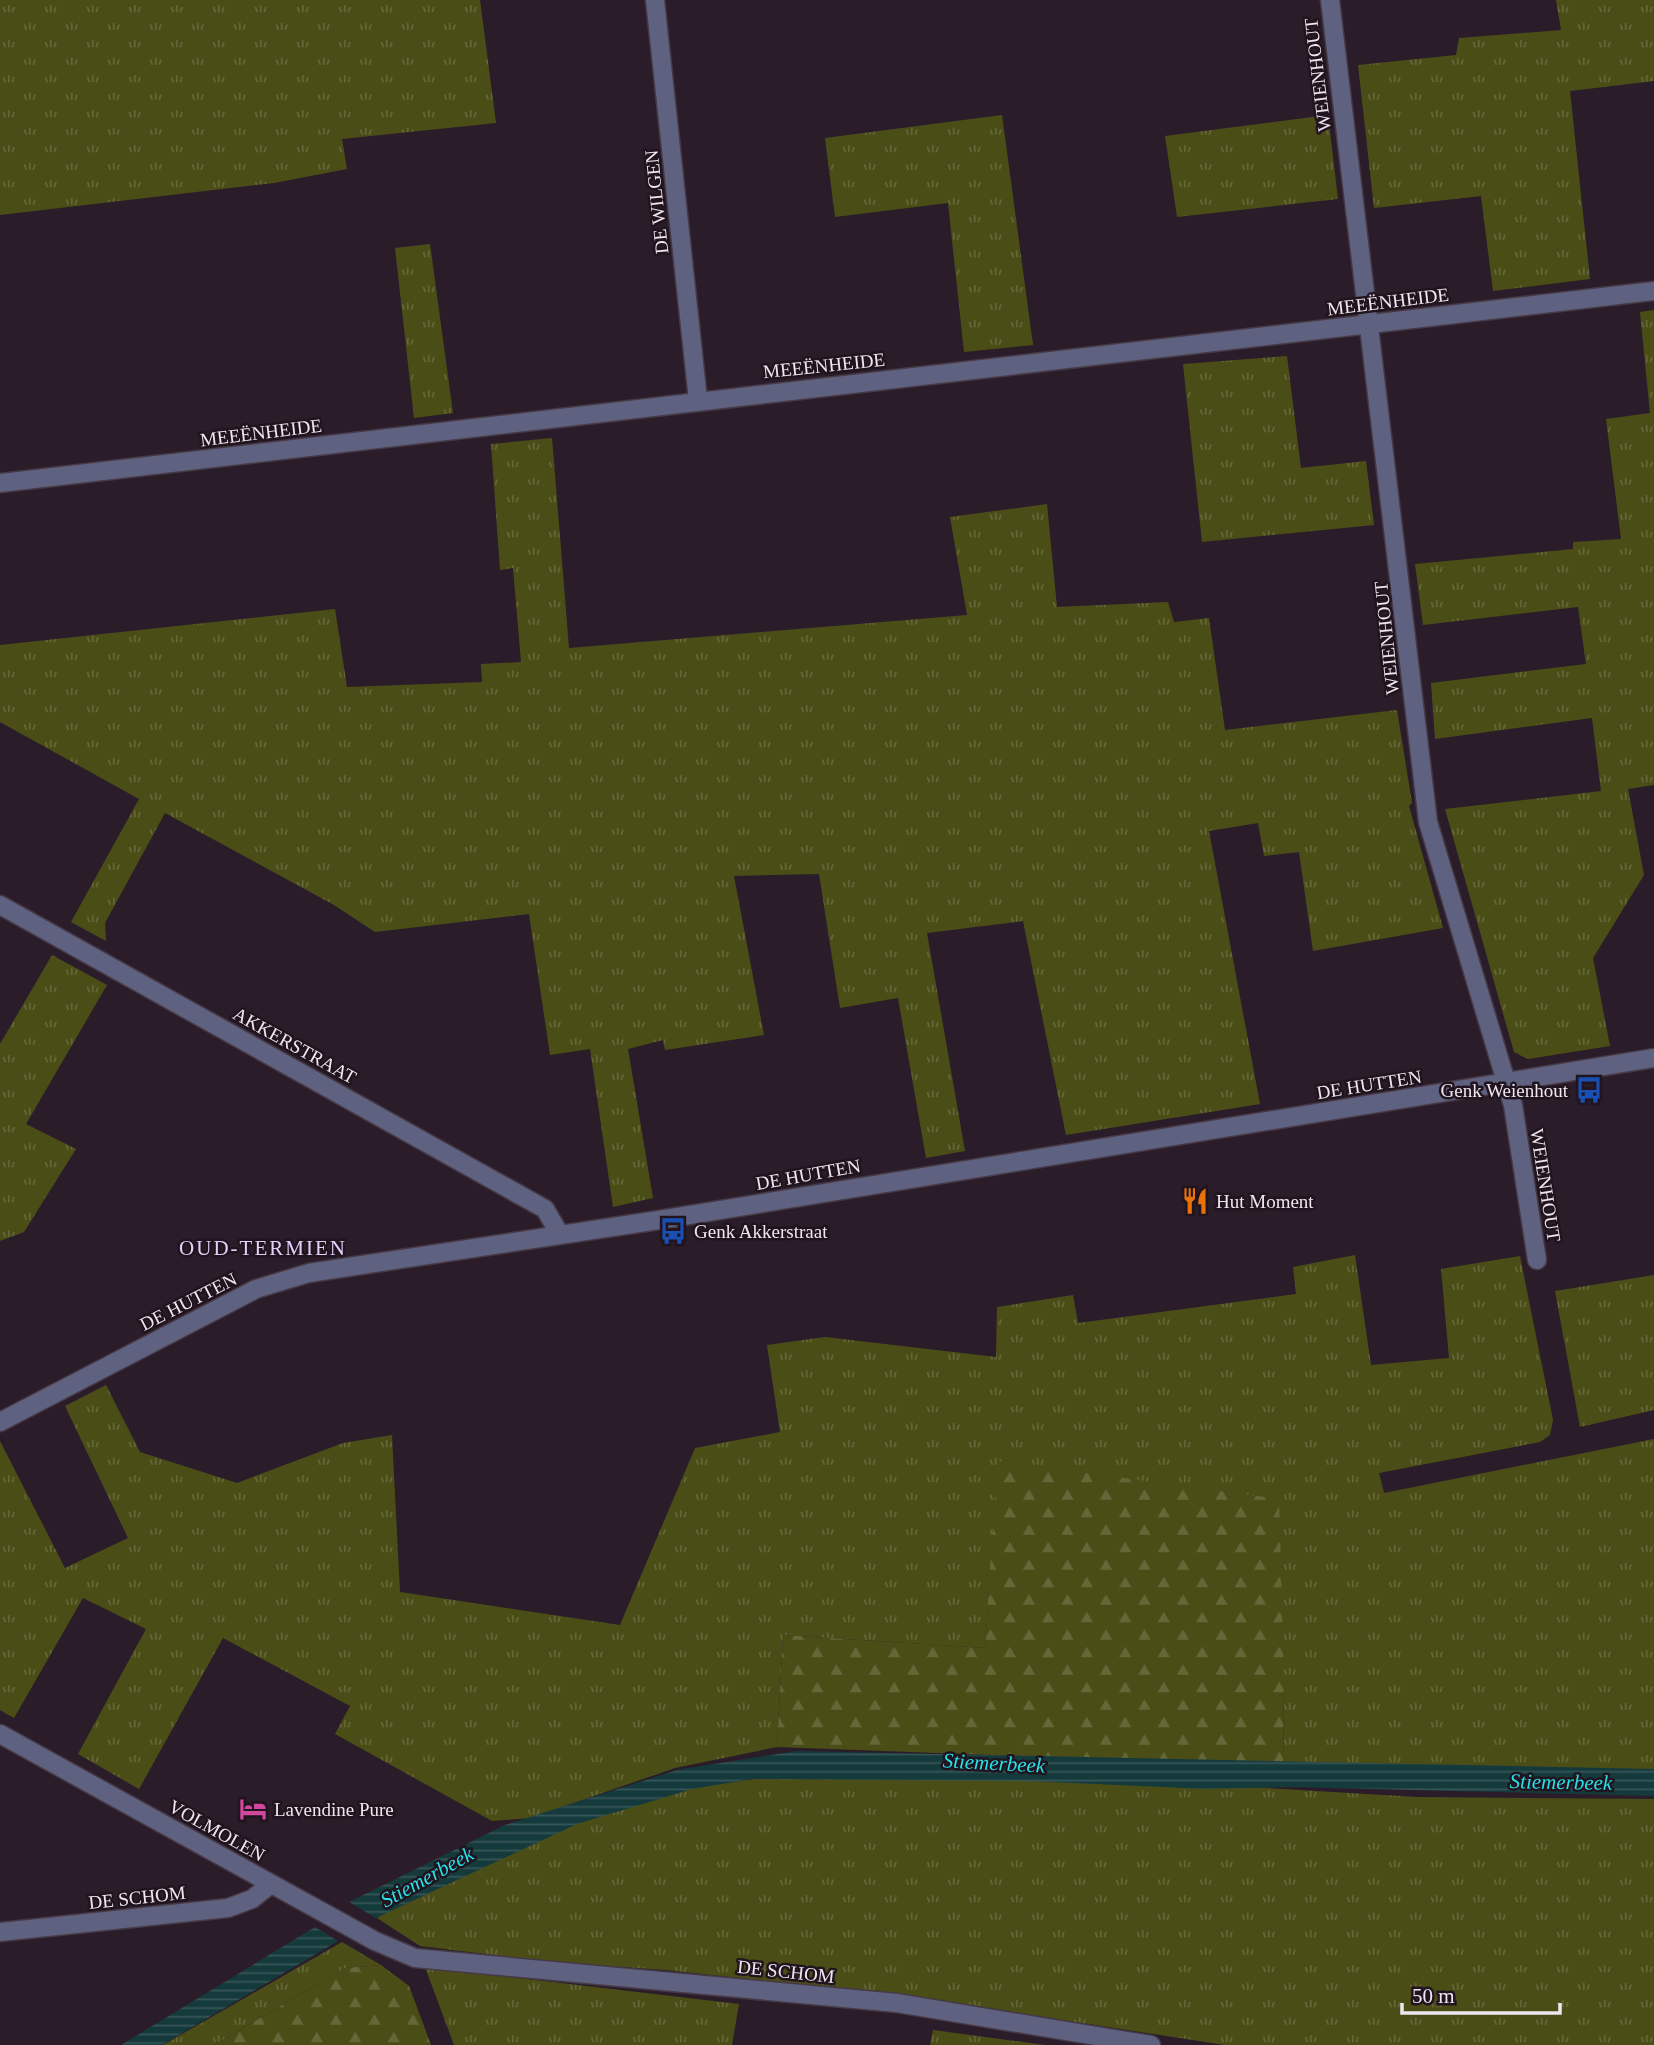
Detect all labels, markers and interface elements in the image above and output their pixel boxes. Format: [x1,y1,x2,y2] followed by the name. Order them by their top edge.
[1300,17,1335,133] street label: WEIENHOUT
[641,149,672,255] street label: DE WILGEN
[1326,284,1450,319] street label: MEEËNHEIDE
[762,349,886,382] street label: MEEËNHEIDE
[199,415,323,450] street label: MEEËNHEIDE
[1370,580,1403,696] street label: WEIENHOUT
[230,1003,360,1088] street label: AKKERSTRAAT
[1315,1066,1423,1103] street label: DE HUTTEN
[1574,1075,1604,1105] bus stop icon: Genk Weienhout
[1441,1080,1569,1101] place label: Genk Weienhout
[1526,1127,1565,1243] street label: WEIENHOUT
[754,1155,862,1194] street label: DE HUTTEN
[1180,1186,1210,1216] restaurant icon: Hut Moment
[1216,1191,1314,1212] place label: Hut Moment
[658,1216,688,1246] bus stop icon: Genk Akkerstraat
[694,1221,828,1242] place label: Genk Akkerstraat
[179,1236,347,1260] district label: OUD-TERMIEN
[136,1268,240,1335] street label: DE HUTTEN
[942,1748,1047,1778] water label: Stiemerbeek
[1509,1769,1613,1795] water label: Stiemerbeek
[238,1794,268,1824] hotel icon: Lavendine Pure
[165,1795,269,1866] street label: VOLMOLEN
[274,1799,394,1820] place label: Lavendine Pure
[376,1841,478,1912] water label: Stiemerbeek
[87,1882,187,1913] street label: DE SCHOM
[736,1956,836,1987] street label: DE SCHOM
[1402,1972,1560,2016] scale bar
[1412,1984,1455,2008] text: 50 m

